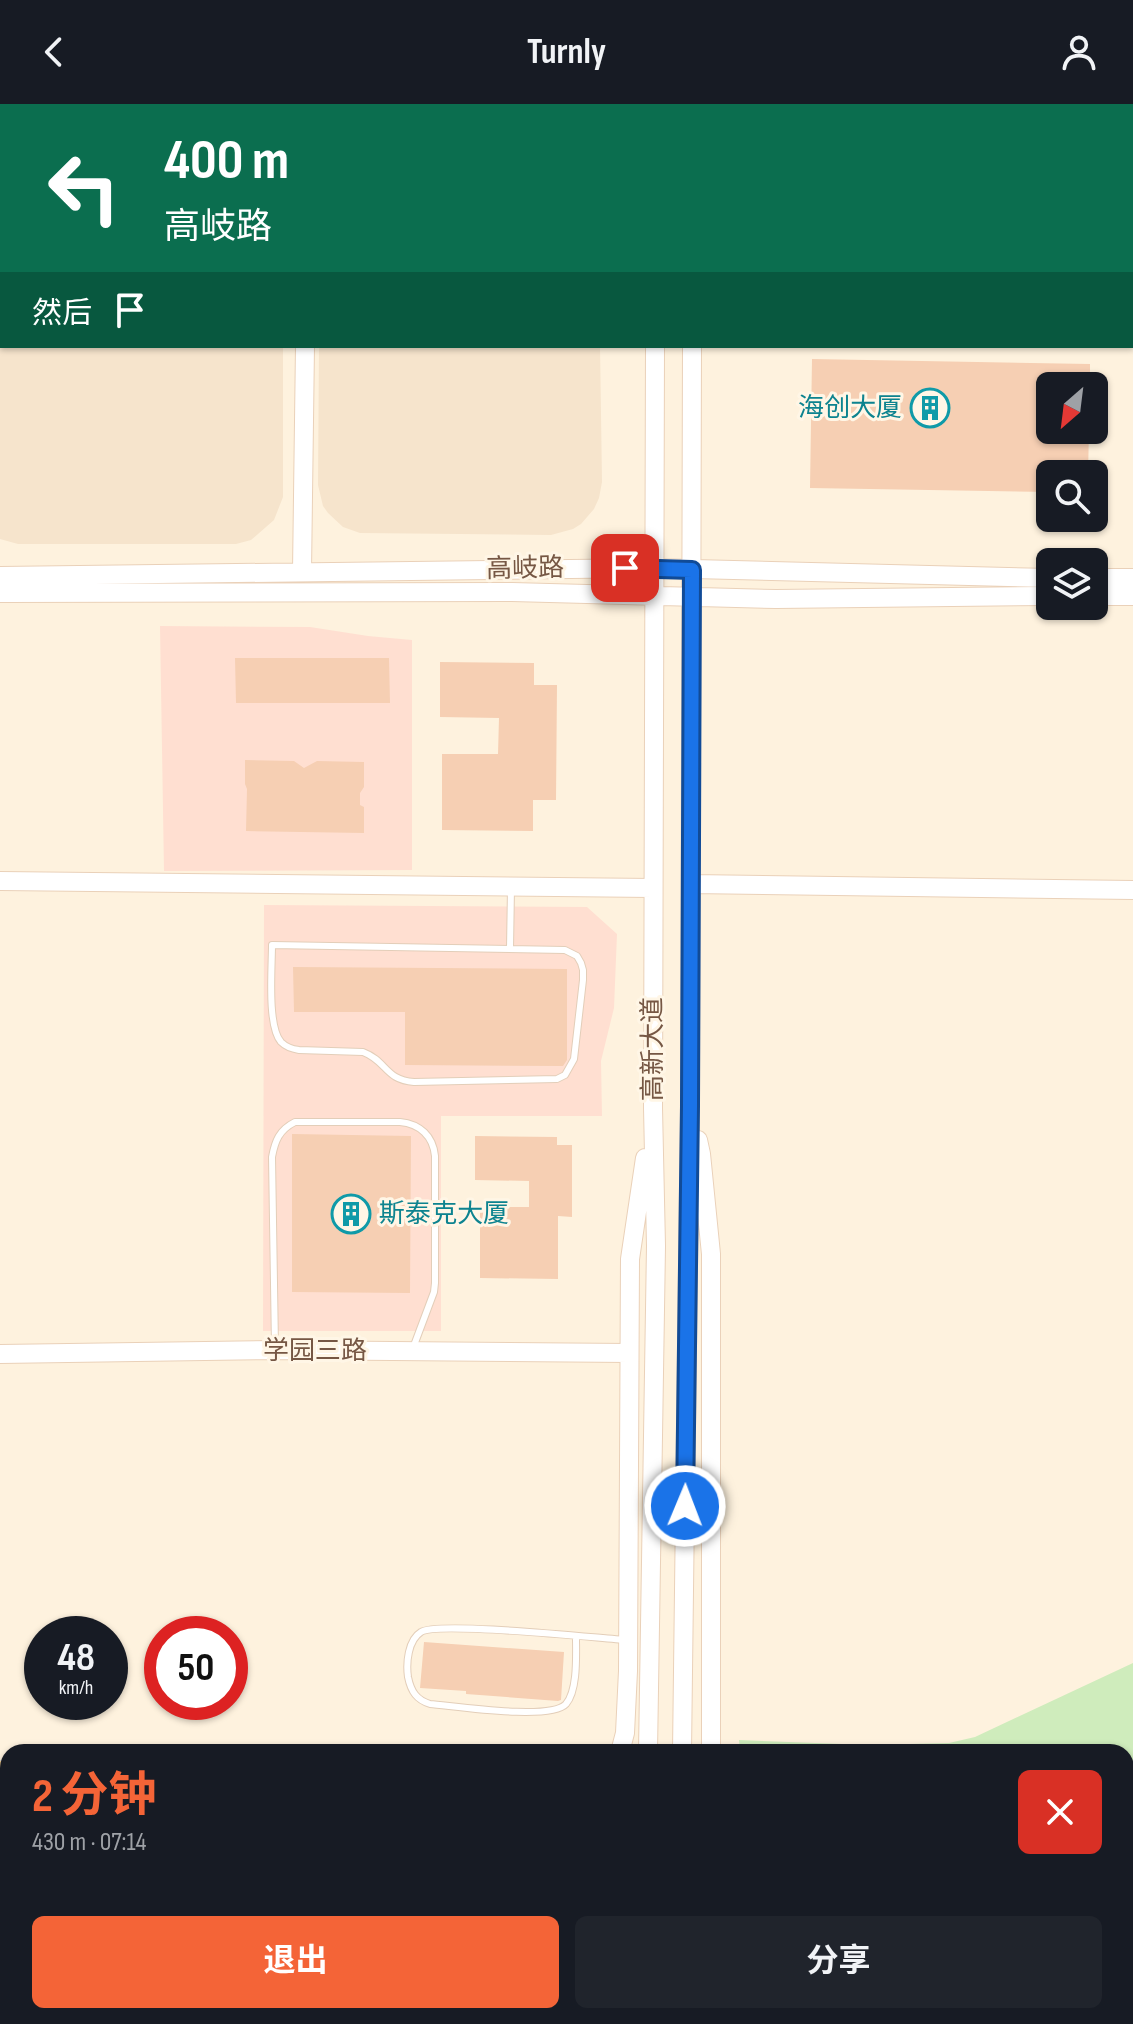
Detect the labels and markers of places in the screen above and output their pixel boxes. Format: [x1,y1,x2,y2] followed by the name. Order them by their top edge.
[909,387,951,429] building icon: 海创大厦
[798,393,902,424] place label: 海创大厦
[591,534,659,602] pin
[330,1193,372,1235] building icon: 斯泰克大厦
[379,1199,509,1230] place label: 斯泰克大厦

